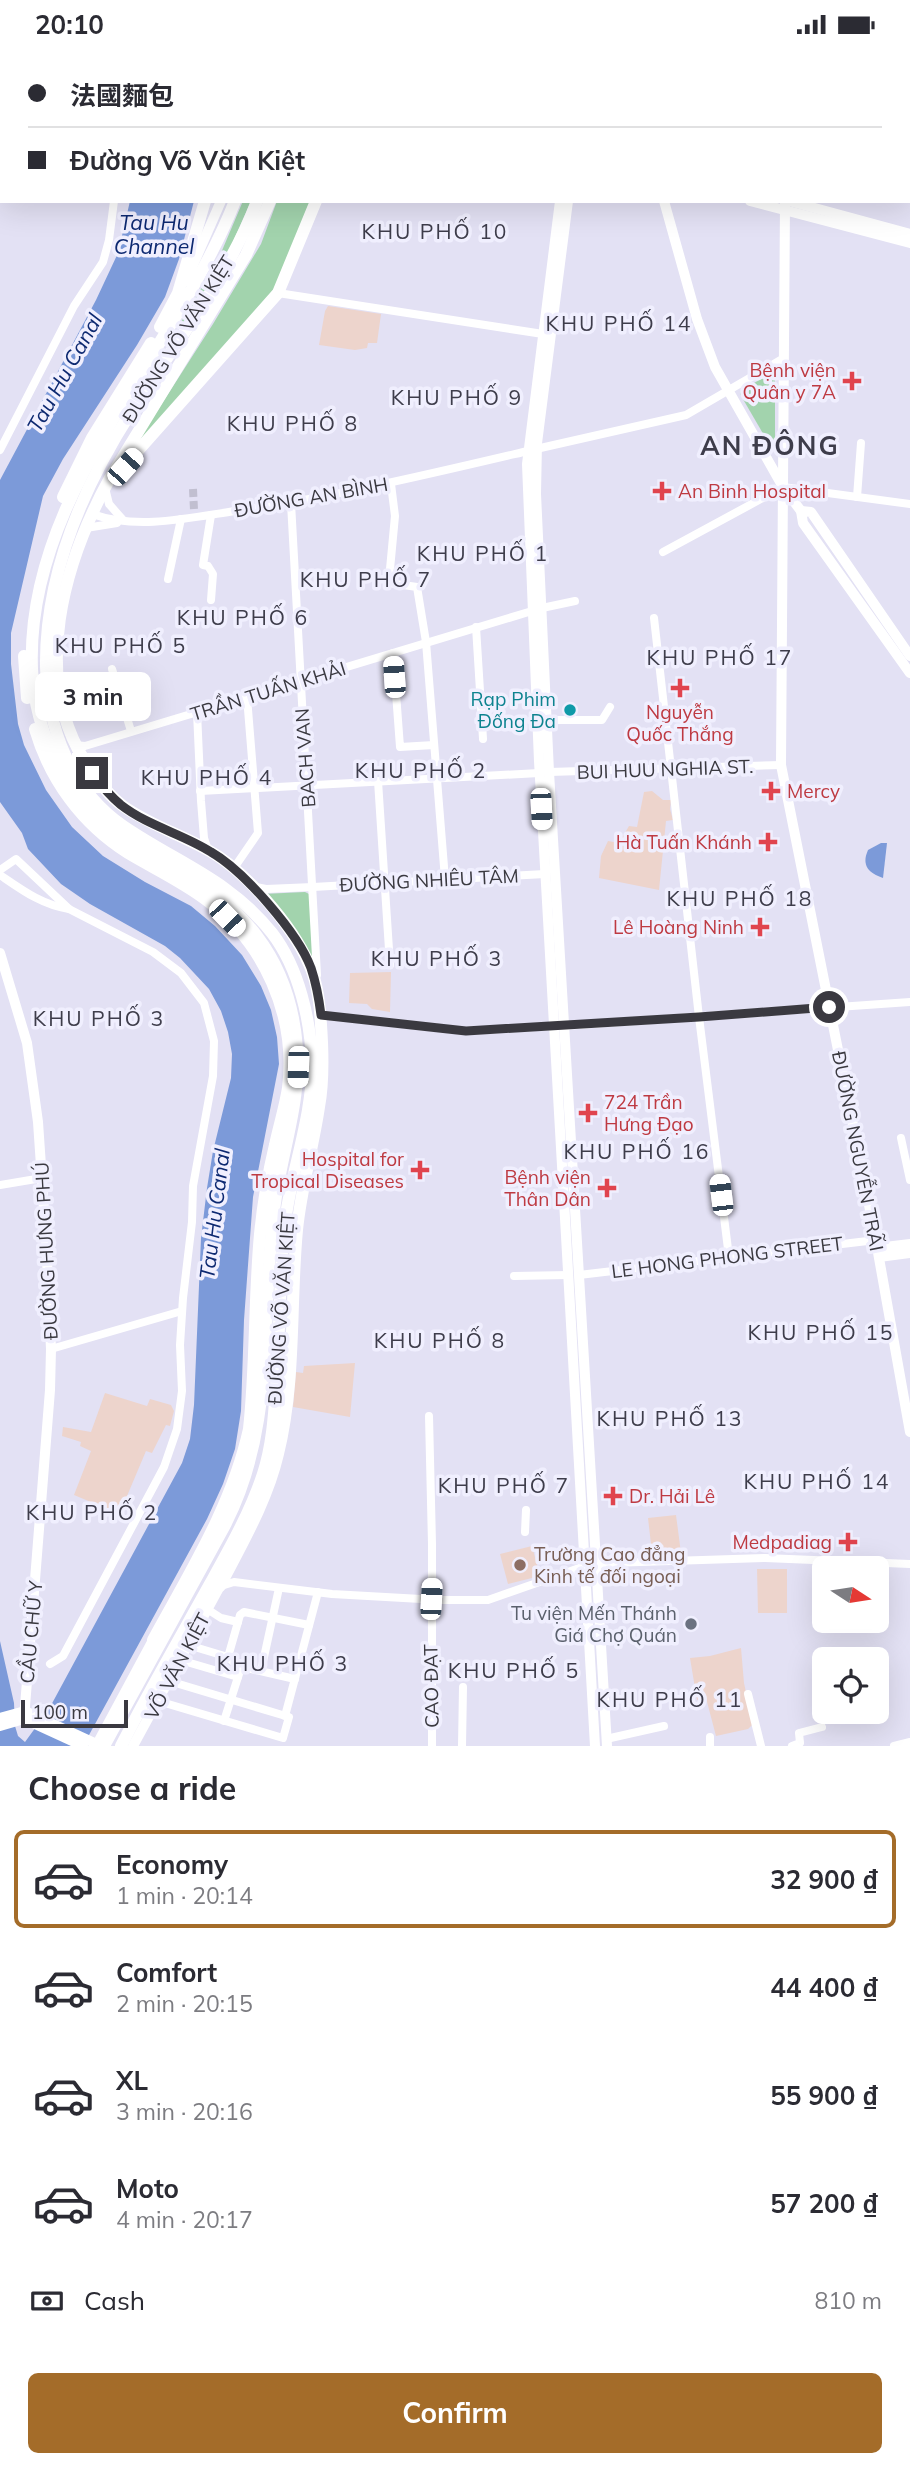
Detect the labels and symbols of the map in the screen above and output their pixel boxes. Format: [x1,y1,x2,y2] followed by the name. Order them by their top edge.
[114,209,194,259] water label: Tau Hu Channel
[362,217,508,244] district label: KHU PHỐ 10
[117,250,240,427] street label: ĐƯỜNG VÕ VĂN KIỆT
[21,309,107,436] water label: Tau Hu Canal
[546,309,692,336] district label: KHU PHỐ 14
[742,358,836,404] place label: Bệnh viện Quân y 7A
[842,371,862,391] marker: Bệnh viện Quân y 7A
[391,383,523,410] district label: KHU PHỐ 9
[227,409,359,436] district label: KHU PHỐ 8
[700,429,840,462] district label: AN ĐÔNG
[104,444,147,490] car
[232,472,390,522] street label: ĐƯỜNG AN BÌNH
[678,479,826,503] place label: An Binh Hospital
[652,481,672,501] marker: An Binh Hospital
[417,539,549,566] district label: KHU PHỐ 1
[300,565,432,592] district label: KHU PHỐ 7
[177,603,309,630] district label: KHU PHỐ 6
[55,631,187,658] district label: KHU PHỐ 5
[647,643,793,670] district label: KHU PHỐ 17
[187,655,349,726] street label: TRẦN TUẤN KHẢI
[383,655,406,699] car
[34,671,150,721] callout: 3 min
[670,678,690,698] marker: Nguyễn Quốc Thắng
[470,687,556,733] place label: Rạp Phim Đống Đa
[626,700,734,746] place label: Nguyễn Quốc Thắng
[562,702,578,718] marker: Rạp Phim Đống Đa
[290,708,320,808] street label: BACH VAN
[576,754,754,784] street label: BUI HUU NGHIA ST.
[355,756,487,783] district label: KHU PHỐ 2
[76,757,108,789] route end
[141,763,273,790] district label: KHU PHỐ 4
[787,779,840,803] place label: Mercy
[761,781,781,801] marker: Mercy
[530,787,553,831] car
[616,830,752,854] place label: Hà Tuấn Khánh
[758,832,778,852] marker: Hà Tuấn Khánh
[339,863,519,897] street label: ĐƯỜNG NHIÊU TÂM
[667,884,813,911] district label: KHU PHỐ 18
[205,896,250,940] car
[613,915,744,939] place label: Lê Hoàng Ninh
[750,917,770,937] marker: Lê Hoàng Ninh
[371,944,503,971] district label: KHU PHỐ 3
[813,991,845,1023] route start
[33,1004,165,1031] district label: KHU PHỐ 3
[287,1046,310,1088] car
[827,1049,891,1253] street label: ĐƯỜNG NGUYỄN TRÃI
[604,1090,694,1136] place label: 724 Trần Hưng Đạo
[578,1103,598,1123] marker: 724 Trần Hưng Đạo
[564,1137,710,1164] district label: KHU PHỐ 16
[193,1147,235,1281] water label: Tau Hu Canal
[251,1147,404,1193] place label: Hospital for Tropical Diseases
[410,1160,430,1180] marker: Hospital for Tropical Diseases
[29,1161,63,1341] street label: ĐƯỜNG HƯNG PHÚ
[504,1165,591,1211] place label: Bệnh viện Thân Dân
[709,1173,734,1217] car
[597,1178,617,1198] marker: Bệnh viện Thân Dân
[262,1210,300,1405] street label: ĐƯỜNG VÕ VĂN KIỆT
[610,1231,845,1283] street label: LE HONG PHONG STREET
[748,1318,894,1345] district label: KHU PHỐ 15
[374,1326,506,1353] district label: KHU PHỐ 8
[597,1404,743,1431] district label: KHU PHỐ 13
[744,1467,890,1494] district label: KHU PHỐ 14
[438,1471,570,1498] district label: KHU PHỐ 7
[629,1484,715,1508] place label: Dr. Hải Lê
[603,1486,623,1506] marker: Dr. Hải Lê
[26,1498,158,1525] district label: KHU PHỐ 2
[732,1530,832,1554] place label: Medpadiag
[838,1532,858,1552] marker: Medpadiag
[534,1542,686,1588] place label: Trường Cao đẳng Kinh tế đối ngoại
[812,1556,889,1633] north arrow
[512,1557,528,1573] marker: Trường Cao đẳng Kinh tế đối ngoại
[420,1577,443,1621] car
[14,1579,47,1684] street label: CẦU CHỮ Y
[511,1601,677,1647] place label: Tu viện Mến Thánh Giá Chợ Quán
[139,1608,215,1723] street label: VÕ VĂN KIỆT
[683,1616,699,1632] marker: Tu viện Mến Thánh Giá Chợ Quán
[418,1643,444,1728] street label: CAO ĐẠT
[217,1649,349,1676] district label: KHU PHỐ 3
[448,1656,580,1683] district label: KHU PHỐ 5
[597,1685,743,1712] district label: KHU PHỐ 11
[21,1697,128,1729] scale bar

